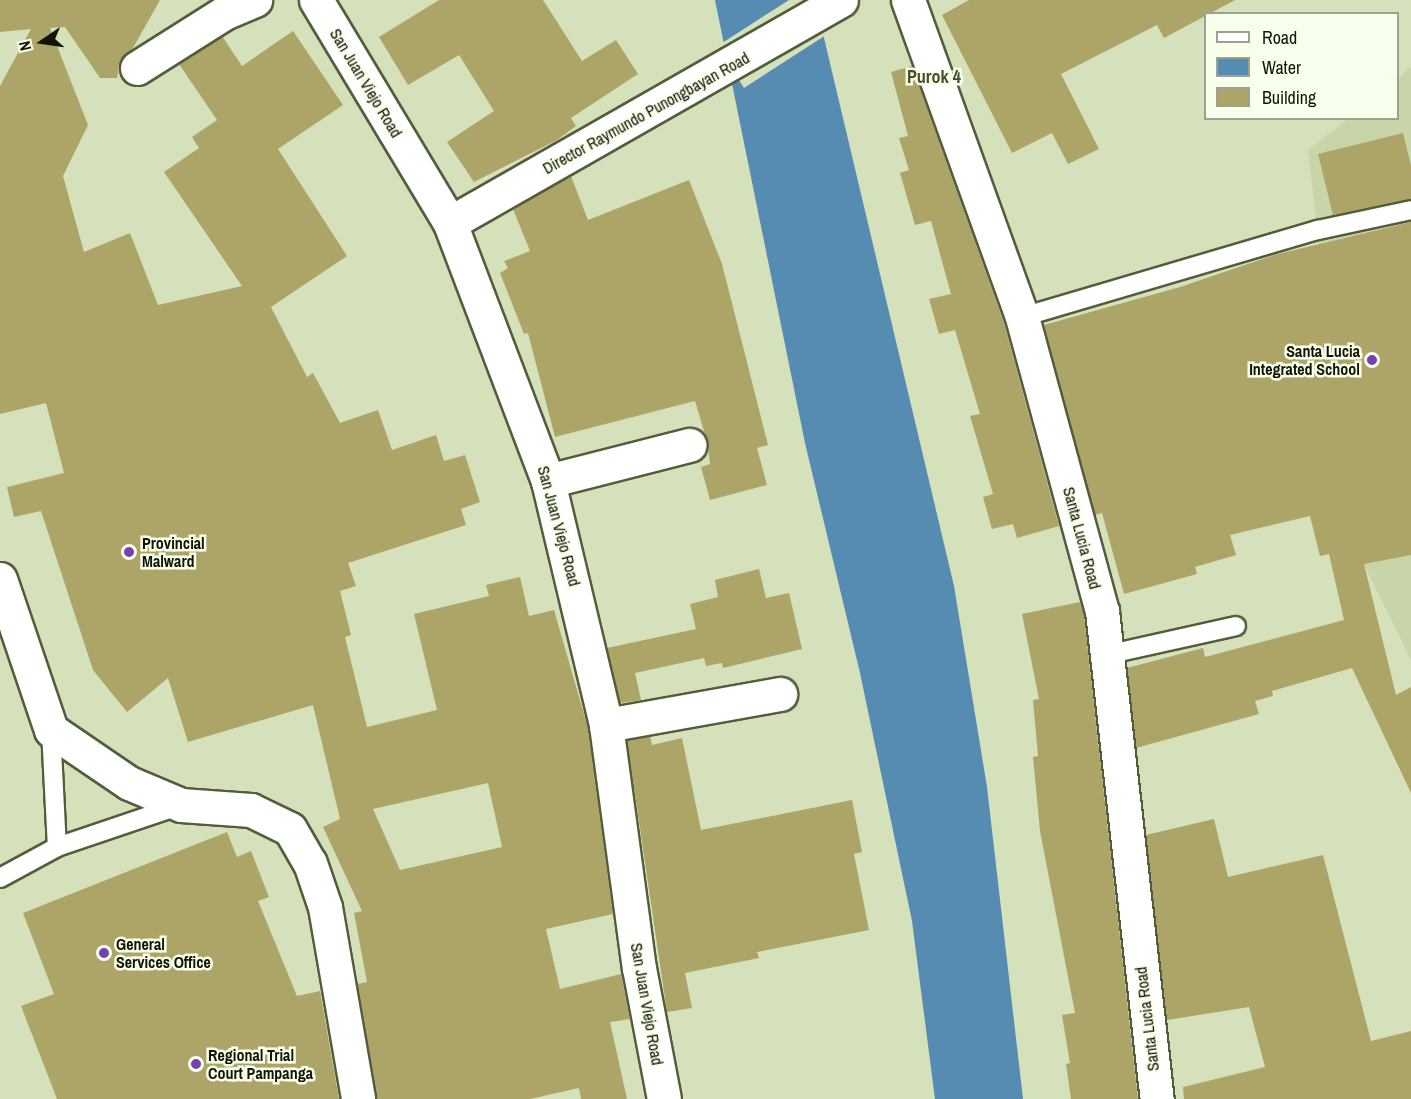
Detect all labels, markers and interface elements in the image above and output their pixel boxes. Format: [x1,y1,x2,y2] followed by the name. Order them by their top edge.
[12,12,72,72] north arrow
[1204,12,1399,120] legend
[326,25,406,141] street label: San Juan Viejo Road
[1262,25,1297,50] text: Road
[13,39,36,53] text: N
[539,48,753,178] street label: Director Raymundo Punongbayan Road
[1262,55,1301,80] text: Water
[907,66,961,88] district label: Purok 4
[1262,85,1316,110] text: Building
[1249,341,1360,379] place label: Santa Lucia Integrated School
[1365,353,1379,367] marker: Santa Lucia Integrated School
[534,464,584,588] street label: San Juan Viejo Road
[1059,485,1105,591] street label: Santa Lucia Road
[142,533,205,571] place label: Provincial Malward
[120,543,138,561] marker: Provincial Malward
[116,934,211,972] place label: General Services Office
[627,941,667,1067] street label: San Juan Viejo Road
[97,946,111,960] marker: General Services Office
[1131,966,1163,1072] street label: Santa Lucia Road
[208,1045,313,1083] place label: Regional Trial Court Pampanga
[189,1057,203,1071] marker: Regional Trial Court Pampanga

